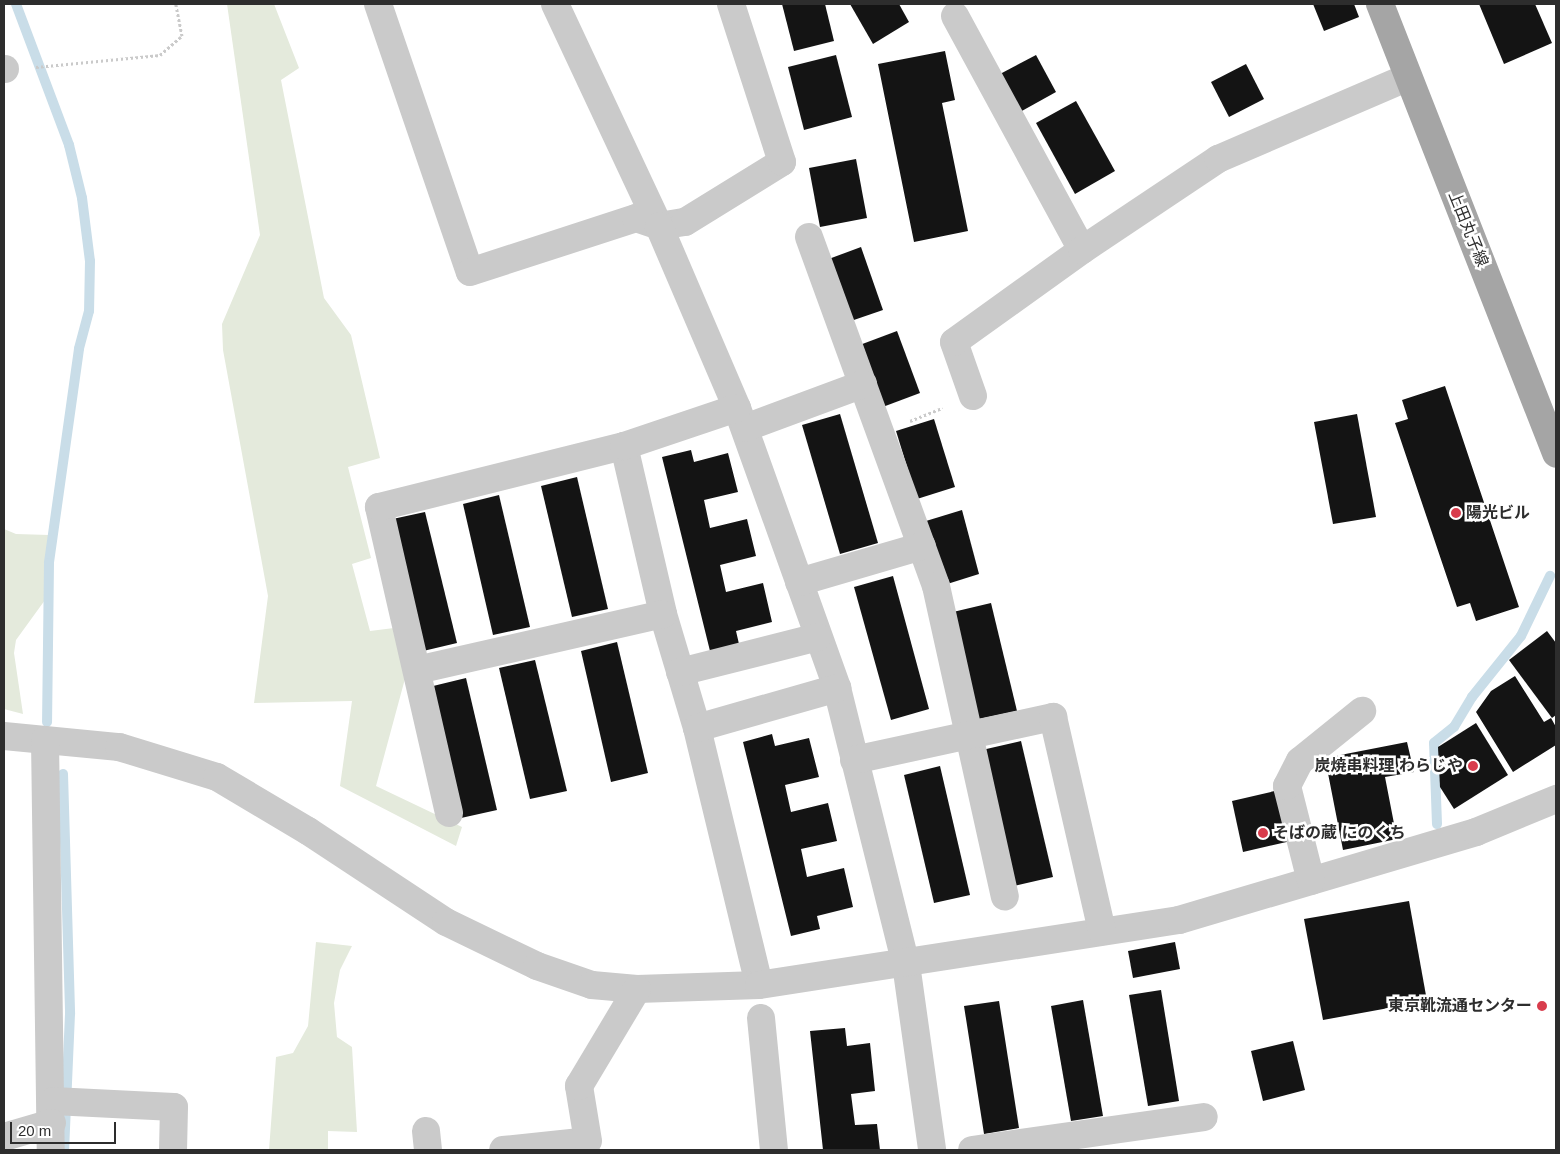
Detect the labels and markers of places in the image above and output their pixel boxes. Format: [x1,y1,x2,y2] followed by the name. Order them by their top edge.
[1466,503,1530,523] place label: 陽光ビル
[1450,507,1462,519] marker: 陽光ビル
[1315,756,1463,776] place label: 炭焼串料理 わらじや
[1467,760,1479,772] marker: 炭焼串料理 わらじや
[1273,823,1405,843] place label: そばの蔵 にのくち
[1257,827,1269,839] marker: そばの蔵 にのくち
[1388,996,1532,1016] place label: 東京靴流通センター
[1536,1000,1548,1012] marker: 東京靴流通センター

